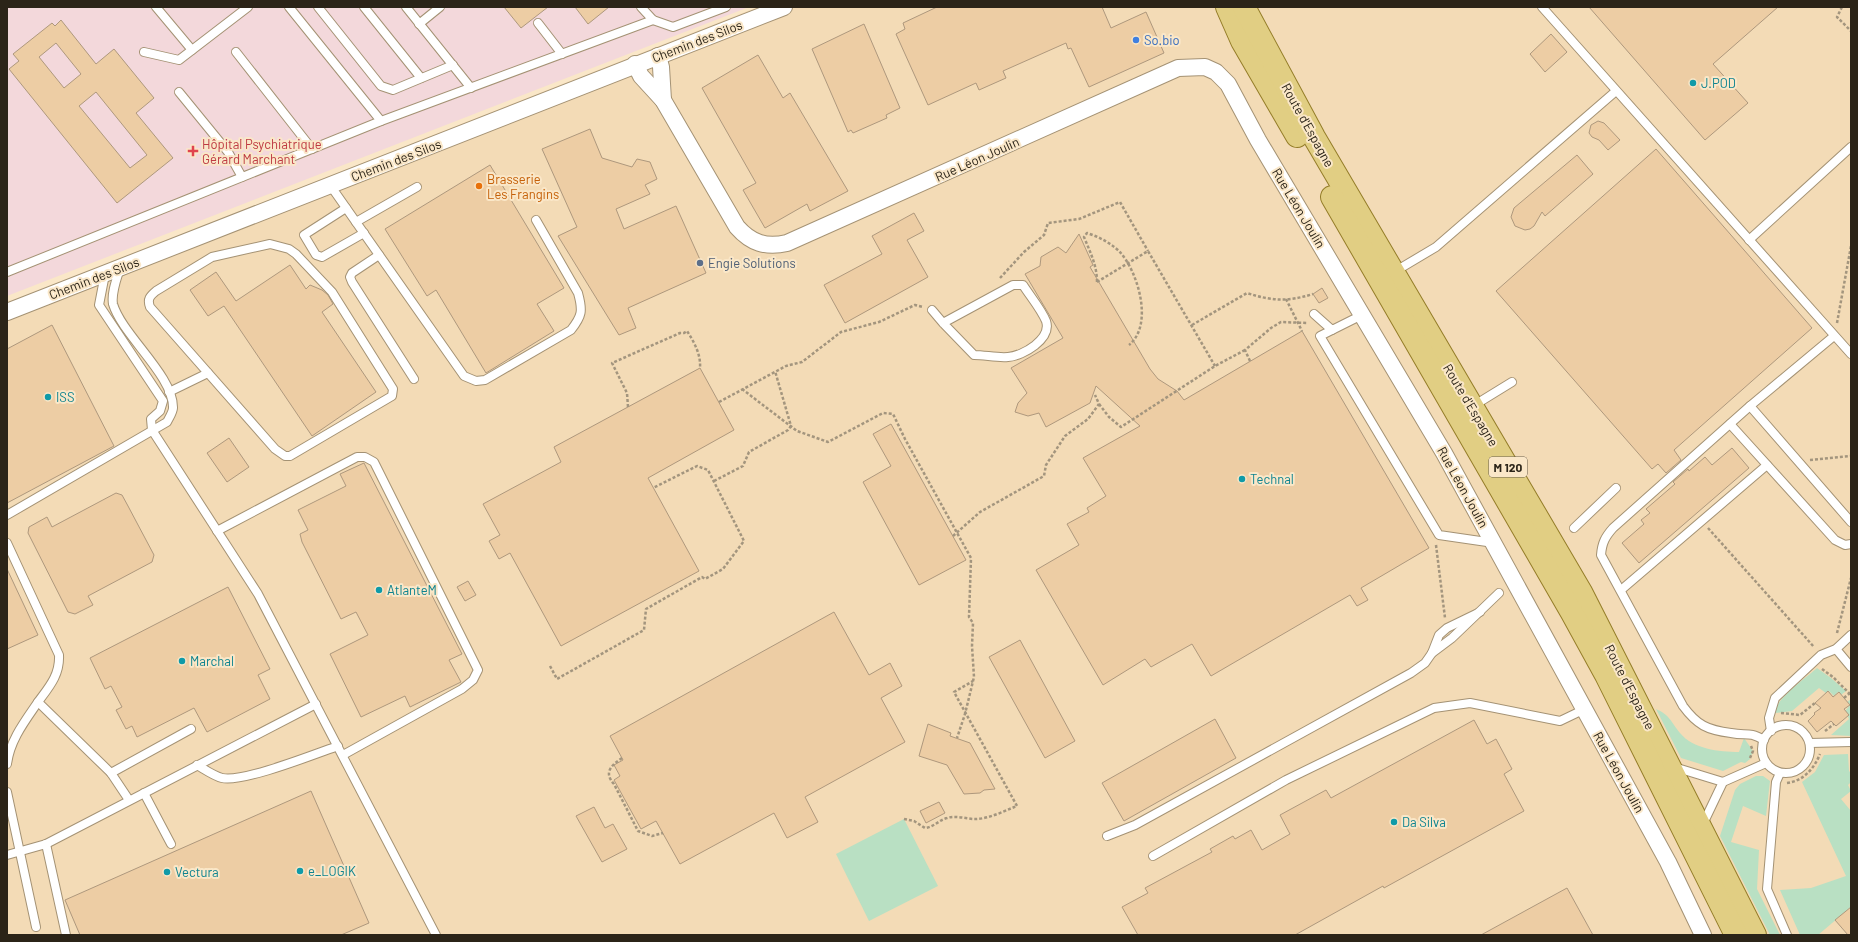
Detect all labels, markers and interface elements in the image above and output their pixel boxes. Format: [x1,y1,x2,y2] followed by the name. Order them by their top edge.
[650,16,744,66] street label: Chemin des Silos
[1144,32,1180,48] place label: So.bio
[1131,35,1141,45] marker: So.bio
[1701,75,1736,91] place label: J.POD
[1688,78,1698,88] marker: J.POD
[1278,80,1338,170] street label: Route d'Espagne
[932,133,1022,185] street label: Rue Léon Joulin
[349,135,443,185] street label: Chemin des Silos
[202,136,322,167] place label: Hôpital Psychiatrique Gérard Marchant
[187,145,199,157] marker: Hôpital Psychiatrique Gérard Marchant
[1269,165,1329,251] street label: Rue Léon Joulin
[487,171,559,202] place label: Brasserie Les Frangins
[474,181,484,191] marker: Brasserie Les Frangins
[47,253,141,303] street label: Chemin des Silos
[708,255,796,271] place label: Engie Solutions
[695,258,705,268] marker: Engie Solutions
[1440,361,1502,449] street label: Route d'Espagne
[56,389,75,405] place label: ISS
[43,392,53,402] marker: ISS
[1434,444,1492,530] street label: Rue Léon Joulin
[1489,457,1527,477] road number: M 120
[1250,471,1294,487] place label: Technal
[1237,474,1247,484] marker: Technal
[387,582,437,598] place label: AtlanteM
[374,585,384,595] marker: AtlanteM
[1602,642,1658,732] street label: Route d'Espagne
[190,653,234,669] place label: Marchal
[177,656,187,666] marker: Marchal
[1590,729,1648,815] street label: Rue Léon Joulin
[1402,814,1446,830] place label: Da Silva
[1389,817,1399,827] marker: Da Silva
[308,863,356,879] place label: e_LOGIK
[175,864,219,880] place label: Vectura
[295,866,305,876] marker: e_LOGIK
[162,867,172,877] marker: Vectura

